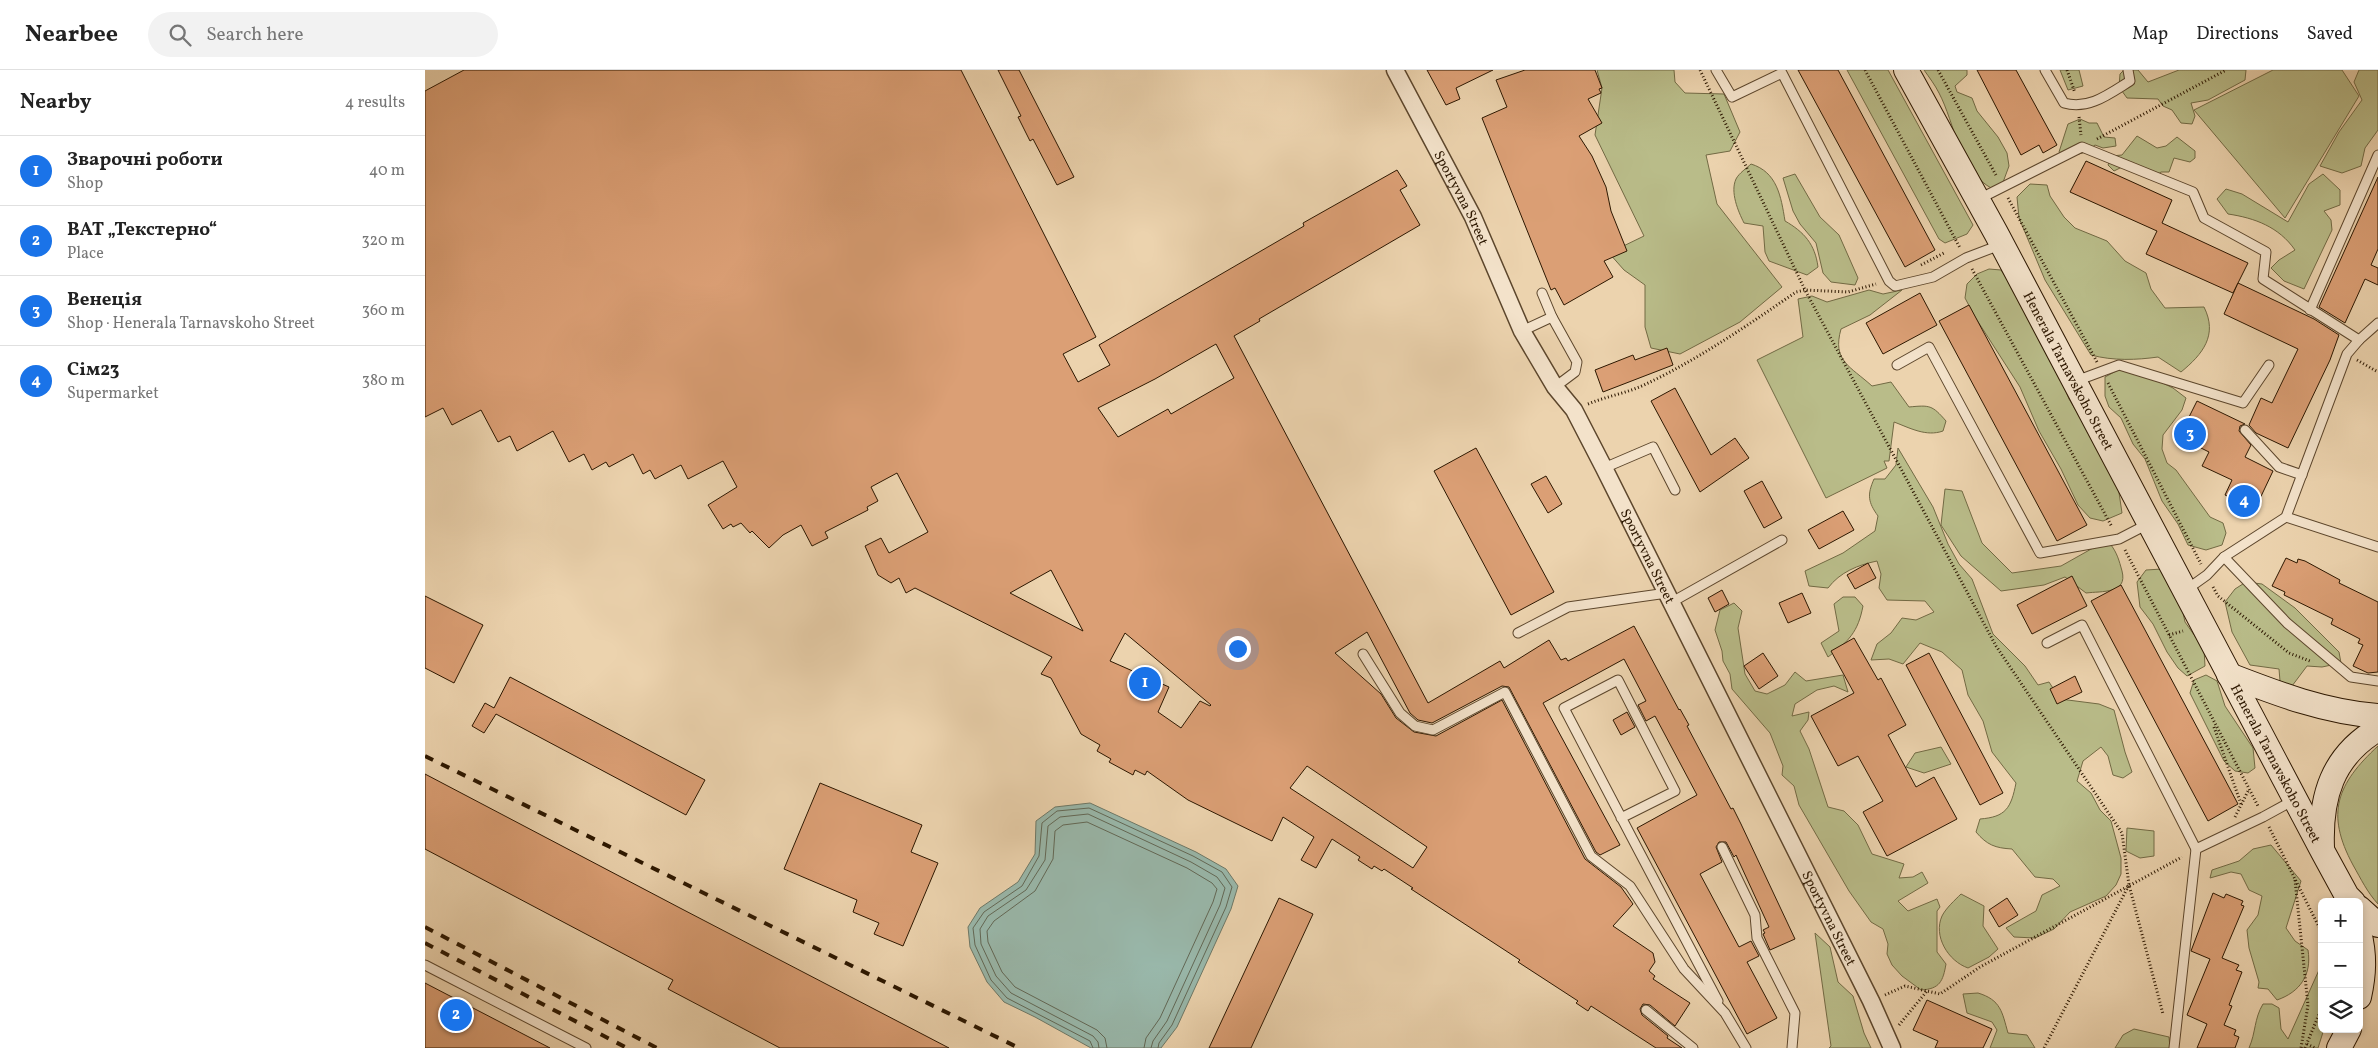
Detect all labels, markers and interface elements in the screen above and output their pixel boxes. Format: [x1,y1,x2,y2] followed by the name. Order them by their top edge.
[148,12,498,57] search box
[25,18,118,52] text: Nearbee
[166,21,194,49] icon: search
[206,22,303,48] text: Search here
[2132,22,2168,47] text: Map
[2196,22,2279,47] text: Directions
[2307,22,2353,47] text: Saved
[20,88,91,117] text: Nearby
[345,92,405,114] text: 4 results
[67,147,223,173] text: Зварочні роботи
[1428,148,1492,249] street label: Sportyvna Street
[33,160,39,182] text: 1
[369,160,405,182] text: 40 m
[67,173,103,195] text: Shop
[67,217,217,243] text: ВАТ „Текстерно“
[32,230,40,252] text: 2
[361,230,405,252] text: 320 m
[67,243,104,265] text: Place
[67,287,142,313] text: Венеція
[2018,289,2117,454] street label: Henerala Tarnavskoho Street
[32,300,40,322] text: 3
[362,300,405,322] text: 360 m
[67,313,315,335] text: Shop · Henerala Tarnavskoho Street
[67,357,119,383] text: Сім23
[31,370,41,392] text: 4
[362,370,405,392] text: 380 m
[67,383,159,405] text: Supermarket
[2174,415,2206,453] pin: 3
[2228,482,2260,520] pin: 4
[1615,506,1679,607] street label: Sportyvna Street
[1225,636,1251,662] your location
[1129,664,1161,702] pin: 1
[2225,681,2325,847] street label: Henerala Tarnavskoho Street
[1796,868,1860,970] street label: Sportyvna Street
[2318,898,2363,1033] map controls
[2318,898,2363,943] button: +
[2318,943,2363,988] button: −
[2318,988,2363,1033] button: layers
[440,996,472,1034] pin: 2

